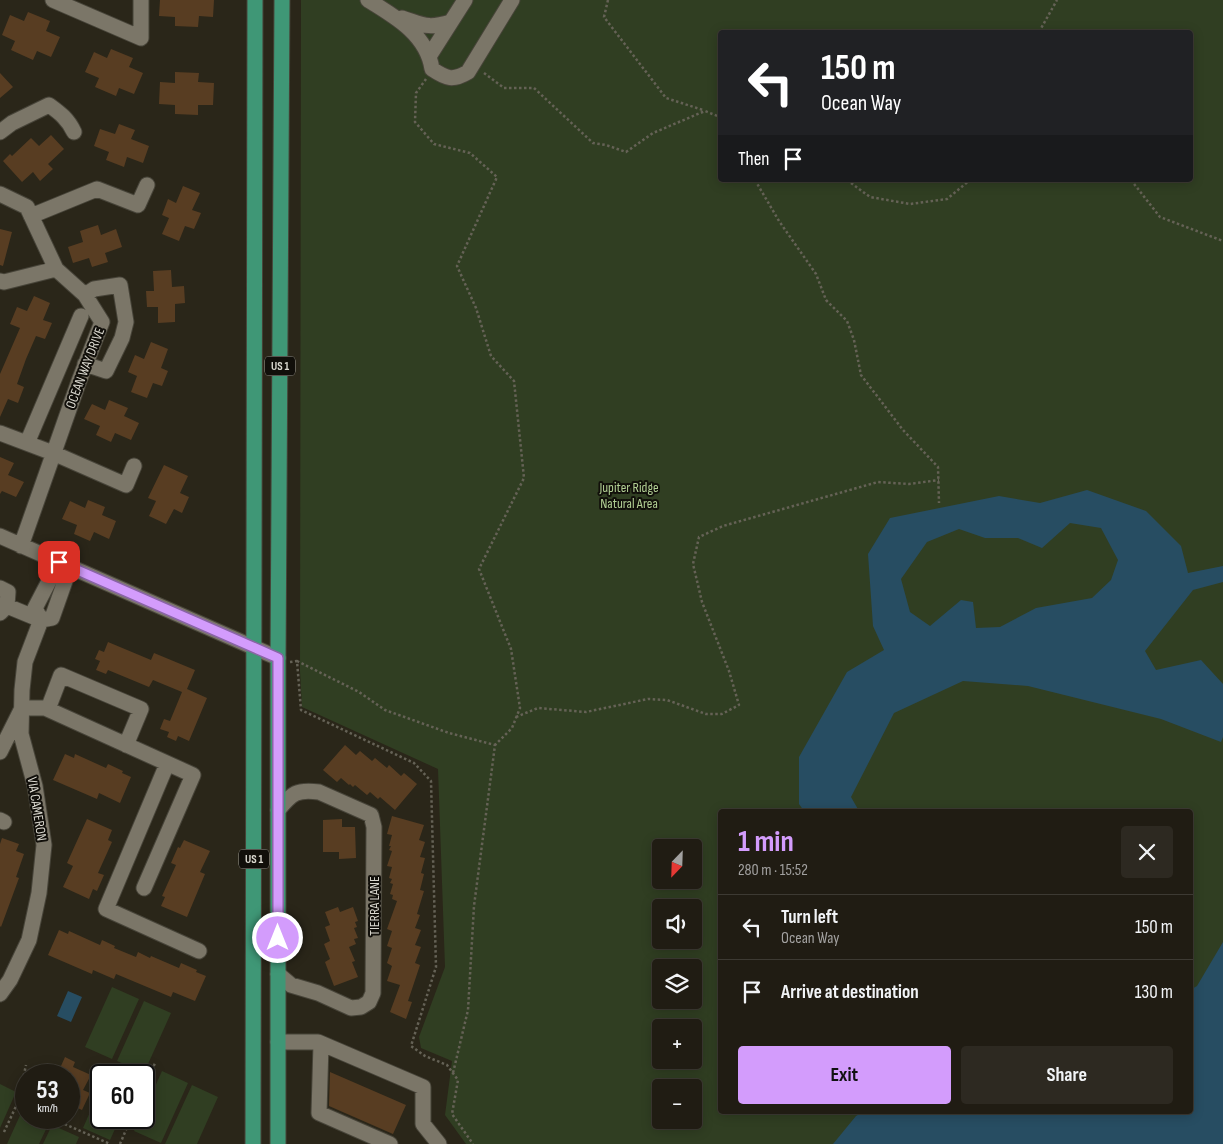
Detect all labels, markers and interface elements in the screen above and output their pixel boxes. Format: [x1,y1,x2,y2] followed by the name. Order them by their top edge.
[821,47,895,90] text: 150 m
[738,50,803,115] icon: left
[821,90,901,117] text: Ocean Way
[779,145,807,173] icon: arrive
[738,148,769,171] text: Then
[62,325,108,411] street label: OCEAN WAY DRIVE
[265,356,295,376] road number: US 1
[598,479,659,512] park label: Jupiter Ridge Natural Area
[38,541,80,583] pin
[45,548,73,576] icon: arrive
[24,776,50,842] street label: VIA CAMERON
[738,824,794,860] text: 1 min
[1121,826,1173,878] button: close
[652,839,702,889] north arrow
[652,839,702,1129] map controls
[239,850,269,869] road number: US 1
[738,861,808,880] text: 280 m · 15:52
[366,876,383,936] street label: TIERRA LANE
[652,899,702,949] button: sound
[781,906,838,929] text: Turn left
[251,911,303,963] position arrow
[738,913,766,941] icon: left
[1135,916,1173,939] text: 150 m
[781,929,839,948] text: Ocean Way
[652,959,702,1009] button: layers
[738,978,766,1006] icon: arrive
[781,981,919,1004] text: Arrive at destination
[1135,981,1173,1004] text: 130 m
[652,1019,702,1069] button: +
[738,1046,951,1104] button: Exit
[961,1046,1173,1104] button: Share
[90,1064,155,1129] speed limit sign: 60
[36,1075,59,1106] text: 53
[652,1079,702,1129] button: −
[37,1101,58,1116] text: km/h

